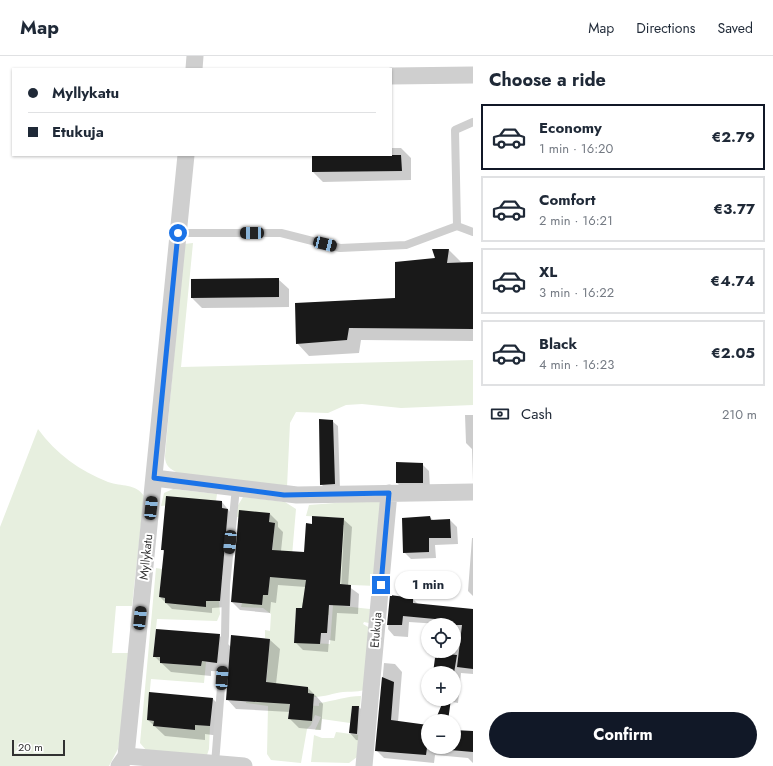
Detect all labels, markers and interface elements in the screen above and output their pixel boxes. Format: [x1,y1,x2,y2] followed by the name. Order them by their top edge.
[20,14,59,41] text: Map
[588,18,614,38] text: Map
[636,18,696,38] text: Directions
[718,18,753,38] text: Saved
[489,67,606,93] text: Choose a ride
[52,82,119,104] text: Myllykatu
[539,117,602,139] text: Economy
[491,119,527,155] icon: car
[52,121,104,143] text: Etukuja
[711,126,755,148] text: €2.79
[539,139,613,158] text: 1 min · 16:20
[539,189,596,211] text: Comfort
[491,191,527,227] icon: car
[713,198,755,220] text: €3.77
[539,211,613,230] text: 2 min · 16:21
[169,224,187,242] route start
[240,227,264,239] car
[312,235,338,253] car
[539,261,557,283] text: XL
[491,263,527,299] icon: car
[710,270,755,292] text: €4.74
[539,283,614,302] text: 3 min · 16:22
[539,333,577,355] text: Black
[491,335,527,371] icon: car
[711,342,755,364] text: €2.05
[539,355,614,374] text: 4 min · 16:23
[489,403,511,425] icon: cash
[521,403,552,425] text: Cash
[722,405,757,424] text: 210 m
[144,495,158,521] car
[223,529,237,555] car
[135,533,157,581] street label: Myllykatu
[395,571,461,599] callout: 1 min
[412,575,444,594] text: 1 min
[372,576,390,594] route end
[133,605,147,631] car
[365,611,387,649] street label: Etukuja
[421,618,461,754] map controls
[421,618,461,658] button: locate
[215,666,229,690] car
[421,666,461,706] button: +
[489,712,757,758] button: Confirm
[421,714,461,754] button: −
[12,738,65,757] scale bar
[18,739,43,755] text: 20 m

